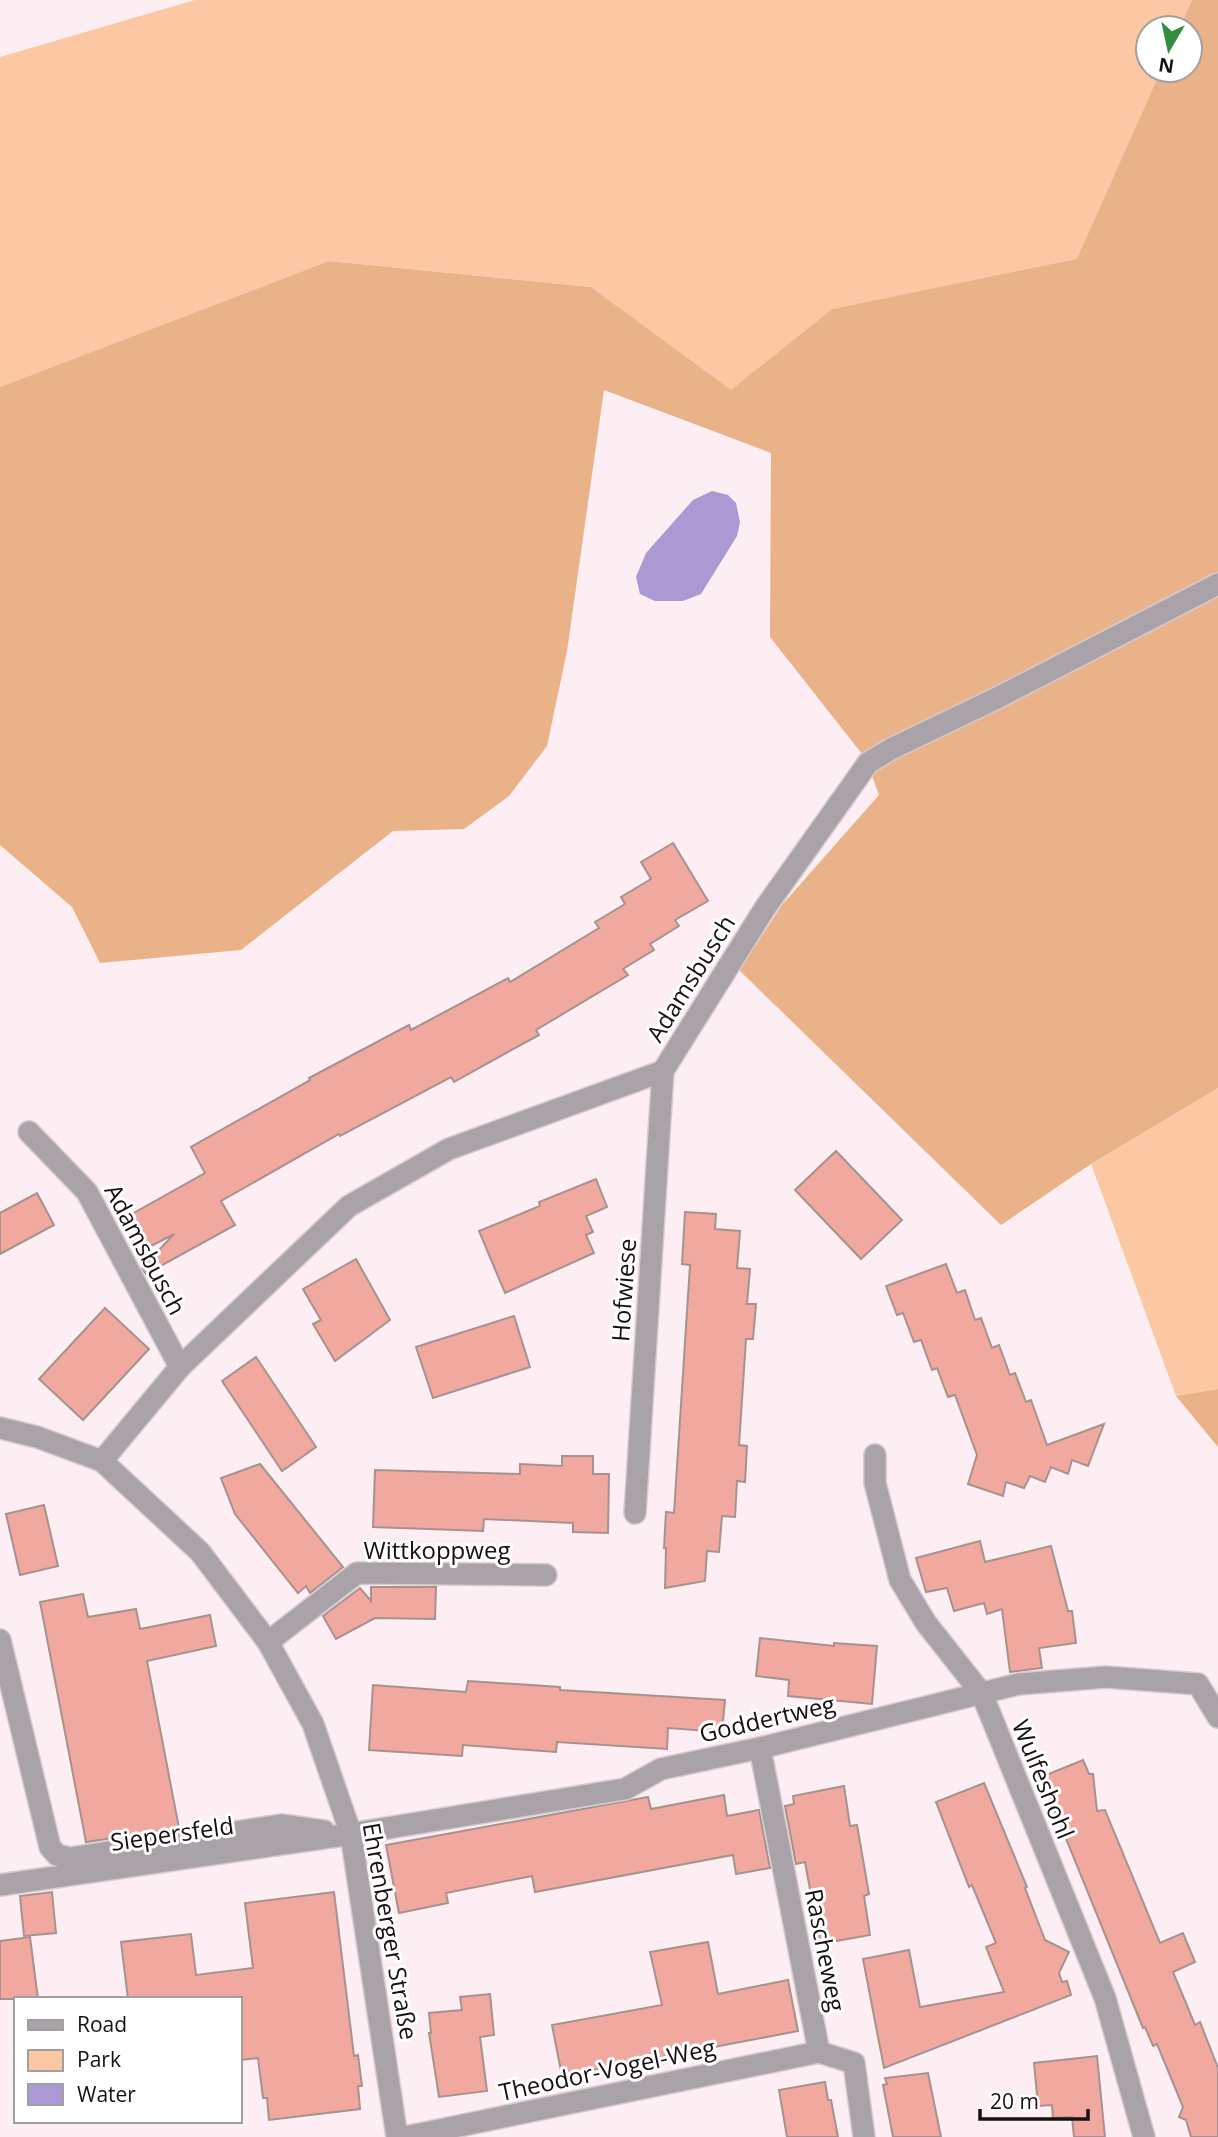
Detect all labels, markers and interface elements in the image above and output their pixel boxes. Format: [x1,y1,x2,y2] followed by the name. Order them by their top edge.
[1134,14,1204,84] north arrow
[1157,52,1176,80] text: N
[638,908,742,1048] street label: Adamsbusch
[98,1178,194,1320] street label: Adamsbusch
[603,1237,643,1343] street label: Hofwiese
[364,1533,510,1566] street label: Wittkoppweg
[696,1686,838,1750] street label: Goddertweg
[1005,1714,1083,1844] street label: Wulfeshohl
[108,1808,236,1858] street label: Siepersfeld
[356,1820,426,2042] street label: Ehrenberger Straße
[798,1886,854,2014] street label: Rascheweg
[14,1997,242,2123] legend
[77,2010,127,2038] text: Road
[496,2030,718,2108] street label: Theodor-Vogel-Weg
[77,2045,121,2073] text: Park
[980,2078,1088,2122] scale bar
[77,2080,136,2108] text: Water
[990,2087,1039,2115] text: 20 m

